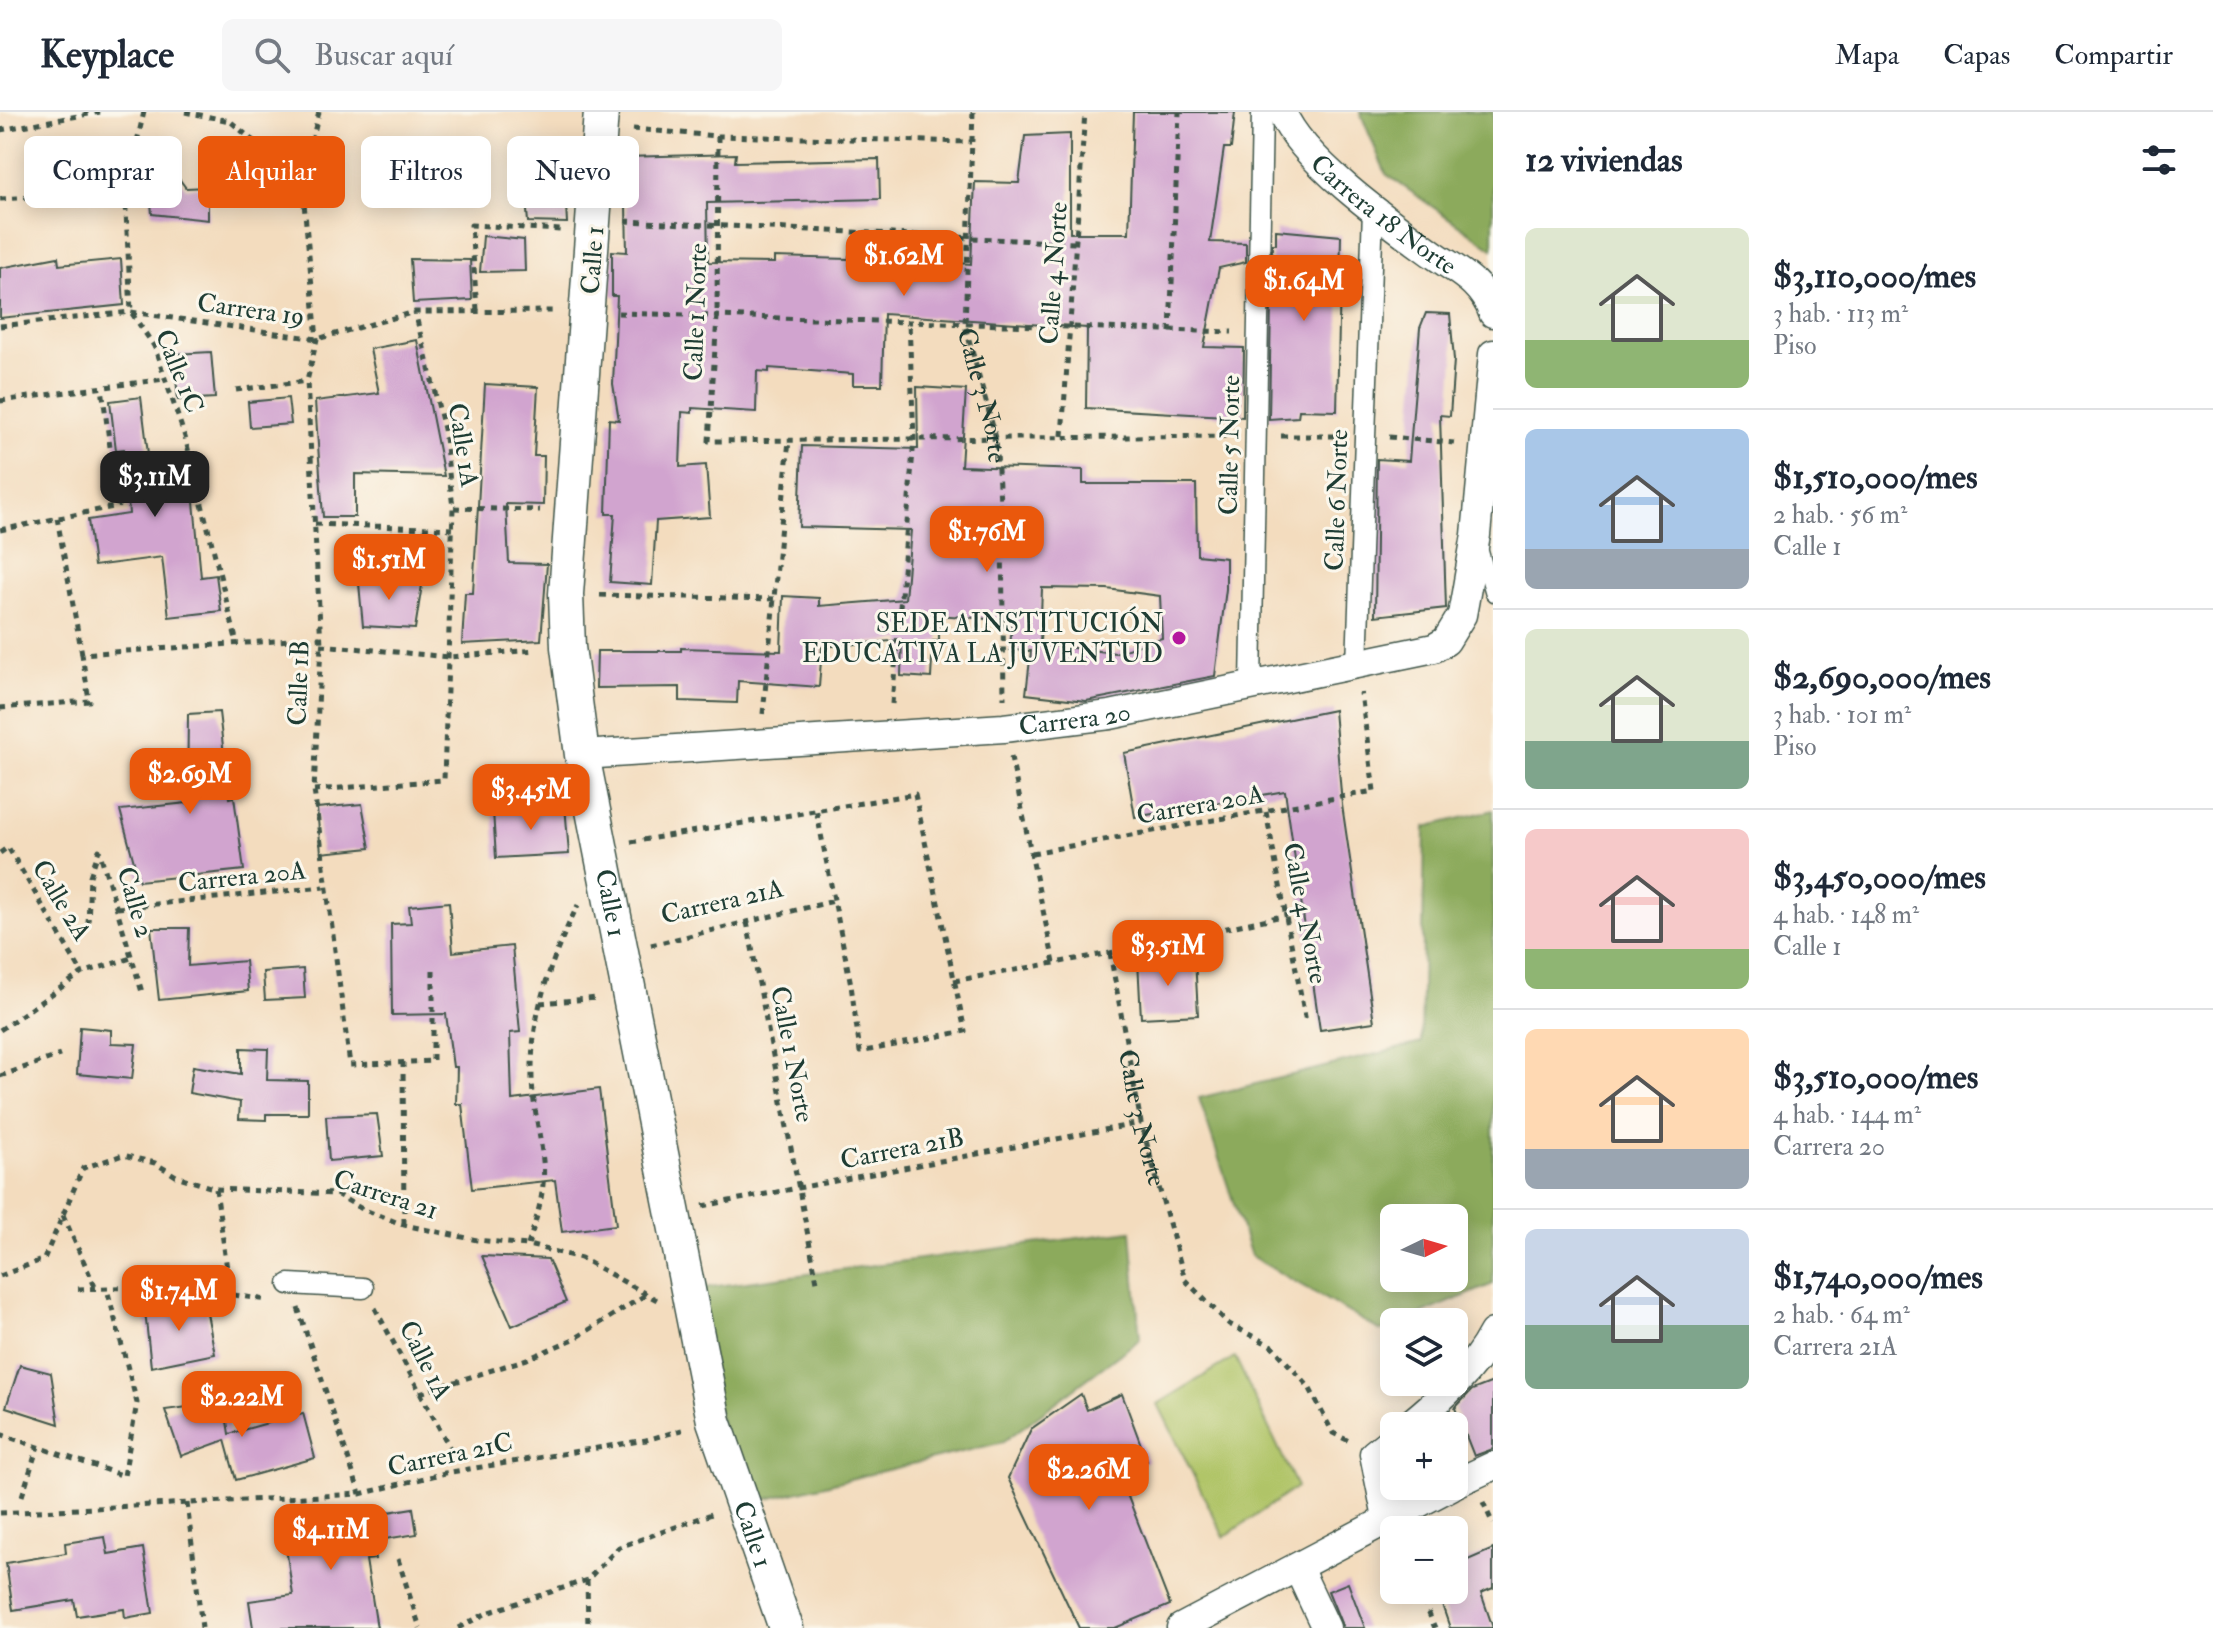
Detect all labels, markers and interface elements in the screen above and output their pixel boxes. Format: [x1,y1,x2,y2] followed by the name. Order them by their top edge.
[222,19,782,91] search box
[40,31,174,79] text: Keyplace
[250,33,294,77] icon: search
[314,37,453,74] text: Buscar aquí
[1835,38,1899,73] text: Mapa
[1943,38,2010,73] text: Capas
[2054,38,2173,73] text: Compartir
[24,136,182,208] chip: Comprar
[198,136,345,208] chip: Alquilar
[361,136,491,208] chip: Filtros
[507,136,639,208] chip: Nuevo
[2137,138,2181,182] icon: filters
[1525,139,1683,182] text: 12 viviendas
[1303,148,1462,282] street label: Carrera 18 Norte
[1033,201,1075,345] street label: Calle 4 Norte
[575,225,611,295] street label: Calle 1
[839,230,969,298] pin: $1.62M
[864,240,944,272] text: $1.62M
[678,242,714,382] street label: Calle 1 Norte
[1239,255,1369,323] pin: $1.64M
[1773,255,1976,298] text: $3,110,000/mes
[1589,260,1685,356] icon: home
[1263,265,1345,297] text: $1.64M
[195,287,307,333] street label: Carrera 19
[1773,298,1908,330] text: 3 hab. · 113 m²
[950,324,1013,464] street label: Calle 3 Norte
[148,325,210,418] street label: Calle 1C
[1773,330,1816,362] text: Piso
[1213,374,1247,515] street label: Calle 5 Norte
[441,401,486,490] street label: Calle 1A
[1319,428,1355,572] street label: Calle 6 Norte
[90,451,220,519] pin: $3.11M
[1773,456,1978,499] text: $1,510,000/mes
[118,461,192,493] text: $3.11M
[1589,461,1685,557] icon: home
[1773,499,1907,531] text: 2 hab. · 56 m²
[922,506,1052,574] pin: $1.76M
[948,516,1026,548] text: $1.76M
[1773,531,1841,563] text: Calle 1
[324,534,454,602] pin: $1.51M
[352,544,426,576] text: $1.51M
[802,606,1164,670] place label: SEDE AINSTITUCIÓN EDUCATIVA LA JUVENTUD
[1170,629,1188,647] marker: SEDE AINSTITUCIÓN EDUCATIVA LA JUVENTUD
[282,640,316,726] street label: Calle 1B
[1773,656,1991,699] text: $2,690,000/mes
[1589,661,1685,757] icon: home
[1017,696,1133,743] street label: Carrera 20
[1773,699,1911,731] text: 3 hab. · 101 m²
[1773,731,1816,763] text: Piso
[125,748,255,816] pin: $2.69M
[148,758,232,790] text: $2.69M
[466,764,596,832] pin: $3.45M
[491,774,571,806] text: $3.45M
[1134,778,1267,832] street label: Carrera 20A
[1276,840,1334,986] street label: Calle 4 Norte
[25,854,98,947] street label: Calle 2A
[176,854,308,900] street label: Carrera 20A
[1773,856,1986,899] text: $3,450,000/mes
[1589,861,1685,957] icon: home
[110,863,160,941] street label: Calle 2
[588,866,633,940] street label: Calle 1
[658,872,787,932] street label: Carrera 21A
[1773,899,1919,931] text: 4 hab. · 148 m²
[1103,920,1233,988] pin: $3.51M
[1130,930,1206,962] text: $3.51M
[1773,931,1841,963] text: Calle 1
[763,983,821,1125] street label: Calle 1 Norte
[1111,1047,1173,1190] street label: Calle 3 Norte
[1773,1056,1978,1099] text: $3,510,000/mes
[1589,1061,1685,1157] icon: home
[1773,1099,1921,1131] text: 4 hab. · 144 m²
[838,1121,967,1177] street label: Carrera 21B
[1773,1131,1885,1163] text: Carrera 20
[329,1163,442,1227] street label: Carrera 21
[1380,1204,1468,1292] north arrow
[1380,1204,1468,1604] map controls
[1773,1256,1983,1299] text: $1,740,000/mes
[1589,1261,1685,1357] icon: home
[114,1265,244,1333] pin: $1.74M
[140,1275,218,1307] text: $1.74M
[1773,1299,1910,1331] text: 2 hab. · 64 m²
[1380,1308,1468,1396] button: layers
[392,1315,459,1406] street label: Calle 1A
[1773,1331,1898,1363] text: Carrera 21A
[177,1371,307,1439] pin: $2.22M
[200,1381,284,1413] text: $2.22M
[1380,1412,1468,1500] button: +
[385,1426,516,1484] street label: Carrera 21C
[1024,1444,1154,1512] pin: $2.26M
[1047,1454,1131,1486] text: $2.26M
[726,1497,779,1572] street label: Calle 1
[266,1504,396,1572] pin: $4.11M
[292,1514,370,1546] text: $4.11M
[1380,1516,1468,1604] button: −

